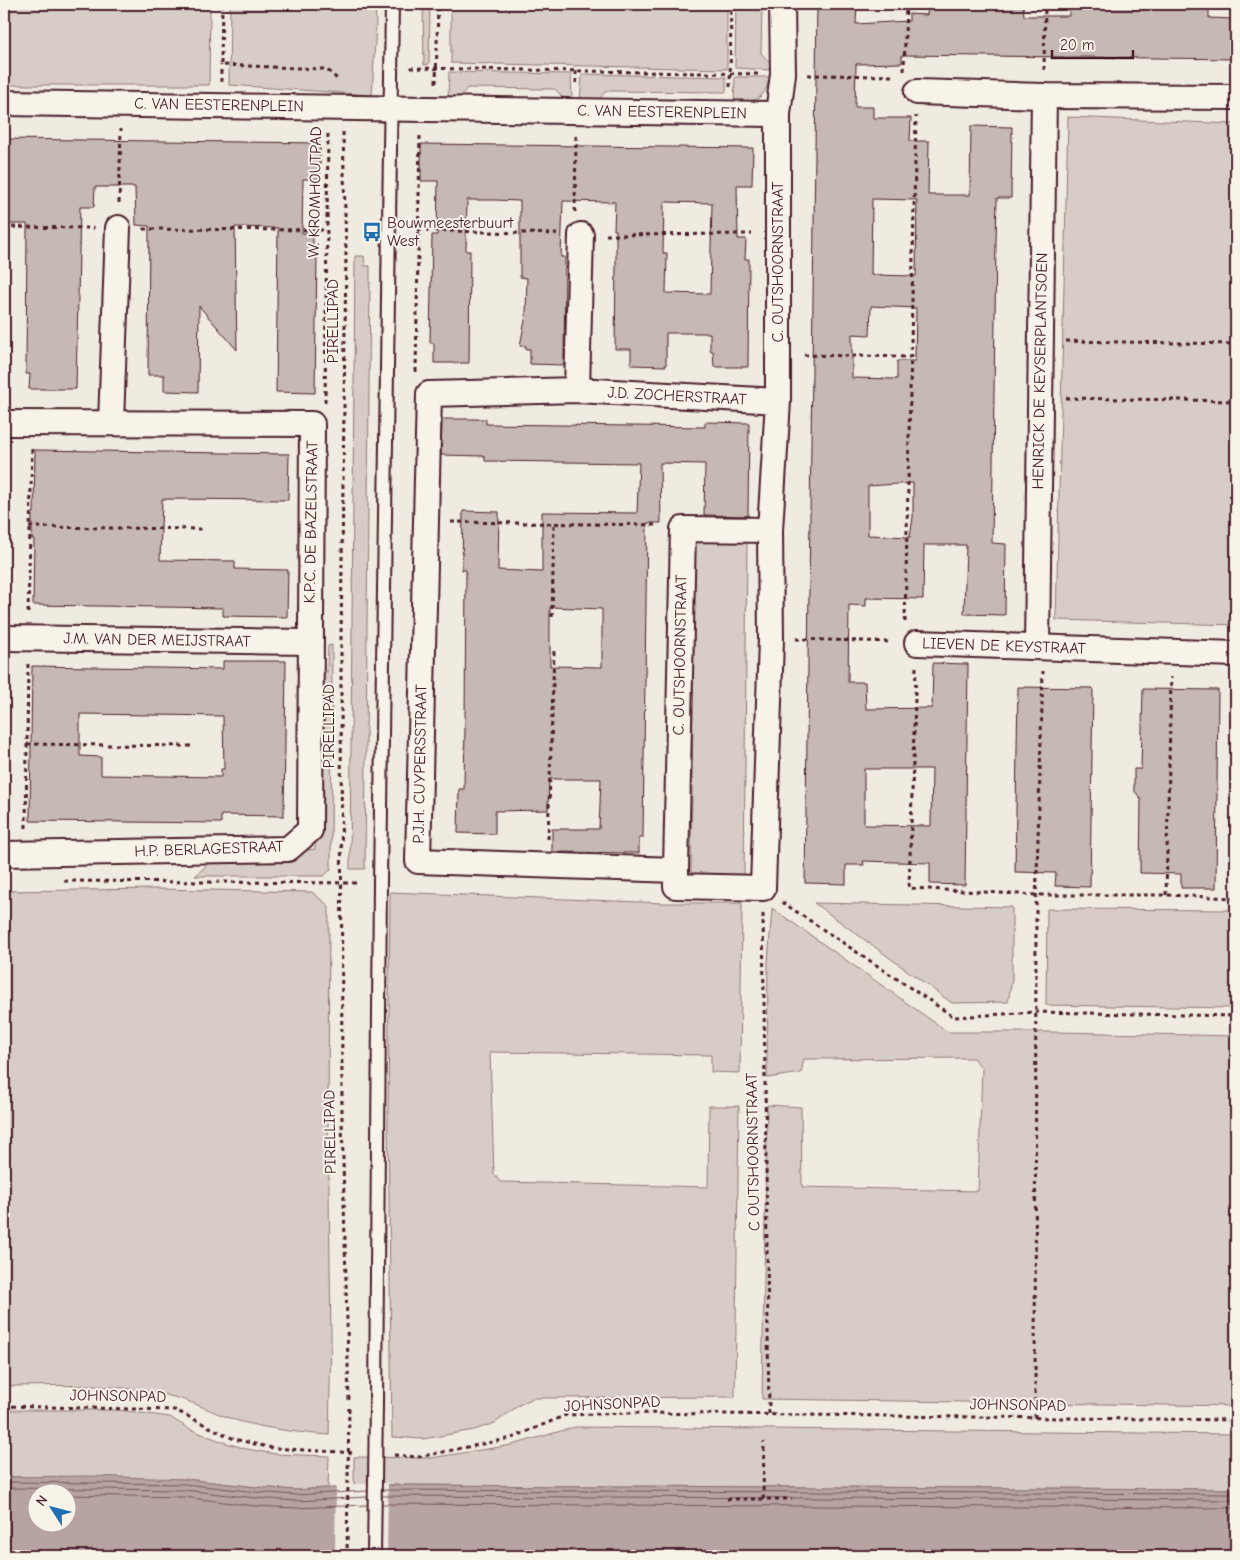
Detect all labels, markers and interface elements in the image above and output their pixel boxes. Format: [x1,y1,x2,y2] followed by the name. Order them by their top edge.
[1052,28,1134,60] scale bar
[1060,36,1094,54] text: 20 m
[134,95,304,115] street label: C. VAN EESTERENPLEIN
[577,102,747,122] street label: C. VAN EESTERENPLEIN
[305,126,325,258] street label: W. KROMHOUTPAD
[769,181,787,342] street label: C. OUTSHOORNSTRAAT
[387,214,514,250] place label: Bouwmeesterbuurt West
[361,221,383,243] bus stop icon: Bouwmeesterbuurt West
[1029,252,1051,490] street label: HENRICK DE KEYSERPLANTSOEN
[324,279,342,363] street label: PIRELLIPAD
[607,383,748,409] street label: J.D. ZOCHERSTRAAT
[301,440,321,604] street label: K.P.C. DE BAZELSTRAAT
[670,574,690,736] street label: C. OUTSHOORNSTRAAT
[63,629,251,651] street label: J.M. VAN DER MEIJSTRAAT
[922,634,1087,658] street label: LIEVEN DE KEYSTRAAT
[320,684,338,768] street label: PIRELLIPAD
[410,684,430,844] street label: P.J.H. CUYPERSSTRAAT
[134,837,285,861] street label: H.P. BERLAGESTRAAT
[743,1072,763,1231] street label: C OUTSHOORNSTRAAT
[320,1090,340,1174] street label: PIRELLIPAD
[69,1386,167,1406] street label: JOHNSONPAD
[563,1392,661,1416] street label: JOHNSONPAD
[969,1395,1067,1415] street label: JOHNSONPAD
[28,1482,78,1532] north arrow
[32,1492,51,1509] text: N

